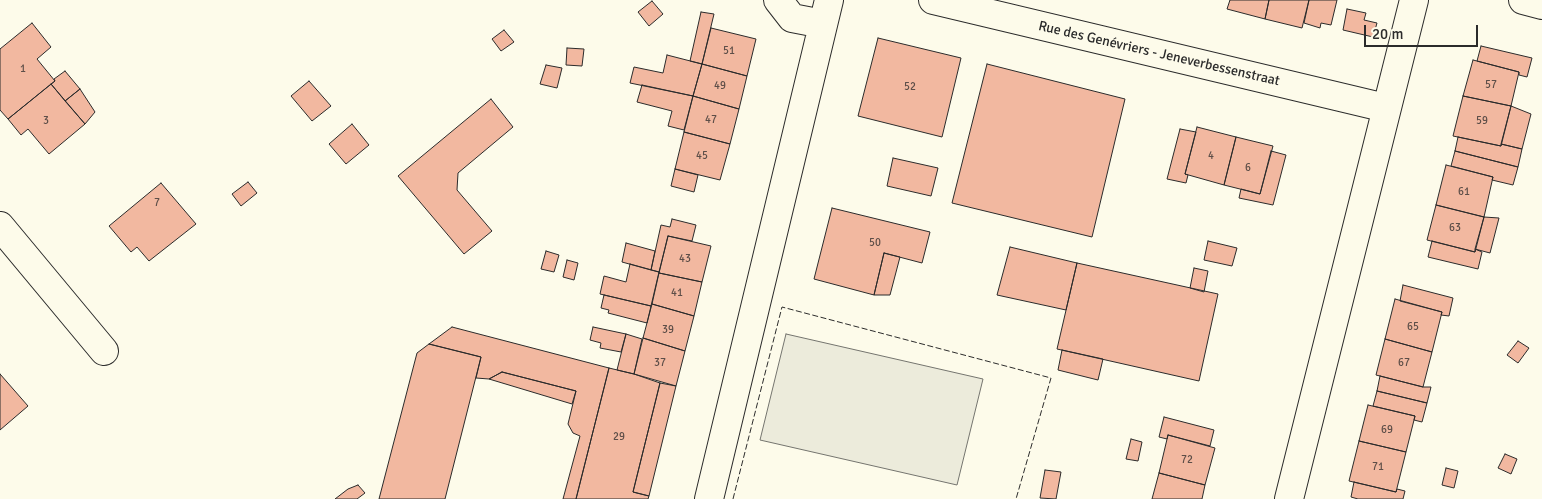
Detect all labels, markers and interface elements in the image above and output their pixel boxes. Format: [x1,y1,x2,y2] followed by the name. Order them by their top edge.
[1367,15,1481,47] scale bar
[1037,18,1281,90] street label: Rue des Genévriers - Jeneverbessenstraat
[1372,25,1403,43] text: 20 m
[723,44,735,58] house number: 51
[20,62,26,76] house number: 1
[1485,78,1497,92] house number: 57
[714,79,726,93] house number: 49
[904,80,916,94] house number: 52
[705,113,717,127] house number: 47
[43,114,49,128] house number: 3
[1476,114,1488,128] house number: 59
[696,149,708,163] house number: 45
[1208,149,1214,163] house number: 4
[1245,161,1251,175] house number: 6
[1458,185,1470,199] house number: 61
[154,196,160,210] house number: 7
[1449,221,1461,235] house number: 63
[869,236,881,250] house number: 50
[679,252,691,266] house number: 43
[671,286,683,300] house number: 41
[1407,320,1419,334] house number: 65
[662,323,674,337] house number: 39
[654,356,666,370] house number: 37
[1398,356,1410,370] house number: 67
[1381,423,1393,437] house number: 69
[613,430,625,444] house number: 29
[1181,453,1193,467] house number: 72
[1372,460,1384,474] house number: 71

